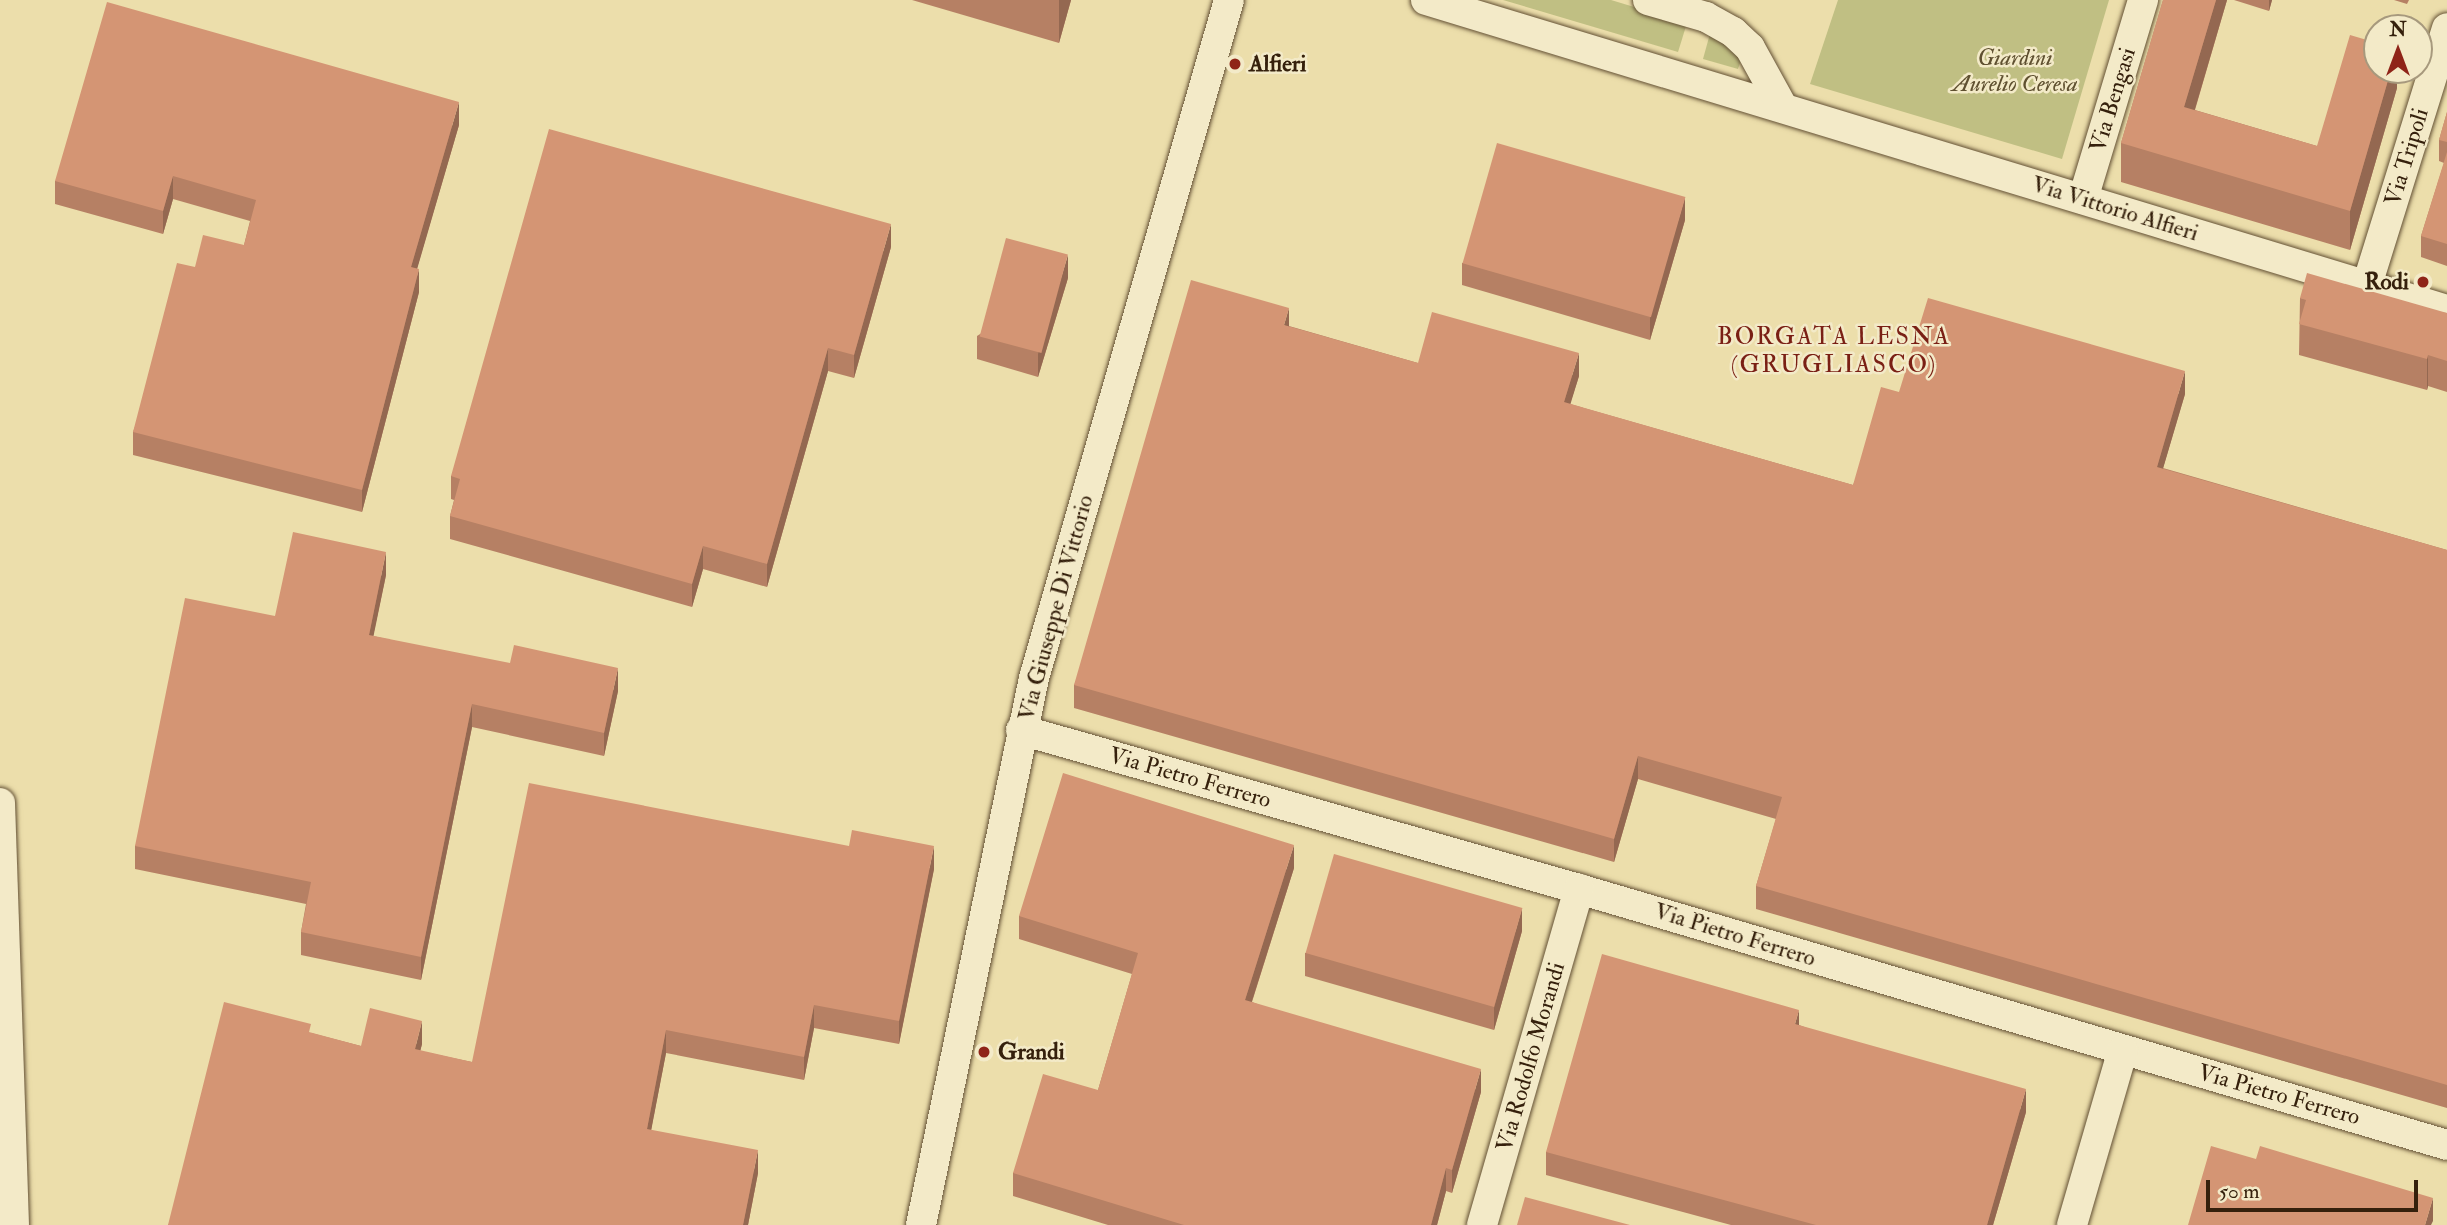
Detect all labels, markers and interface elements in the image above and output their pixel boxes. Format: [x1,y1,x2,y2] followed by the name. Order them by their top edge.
[2363,14,2433,84] north arrow
[2389,18,2407,42] text: N
[1952,44,2078,98] park label: Giardini Aurelio Ceresa
[2084,44,2142,156] street label: Via Bengasi
[1249,50,1306,78] place label: Alfieri
[1227,56,1243,72] marker: Alfieri
[2379,105,2435,209] street label: Via Tripoli
[2028,171,2202,247] street label: Via Vittorio Alfieri
[2364,268,2409,296] place label: Rodi
[2415,274,2431,290] marker: Rodi
[1719,323,1949,379] district label: BORGATA LESNA (GRUGLIASCO)
[1013,492,1099,724] street label: Via Giuseppe Di Vittorio
[1106,742,1274,814] street label: Via Pietro Ferrero
[1651,897,1819,973] street label: Via Pietro Ferrero
[1491,959,1571,1155] street label: Via Rodolfo Morandi
[998,1038,1065,1066] place label: Grandi
[976,1044,992,1060] marker: Grandi
[2195,1059,2363,1131] street label: Via Pietro Ferrero
[2209,1166,2421,1210] scale bar
[2219,1178,2260,1205] text: 50 m

